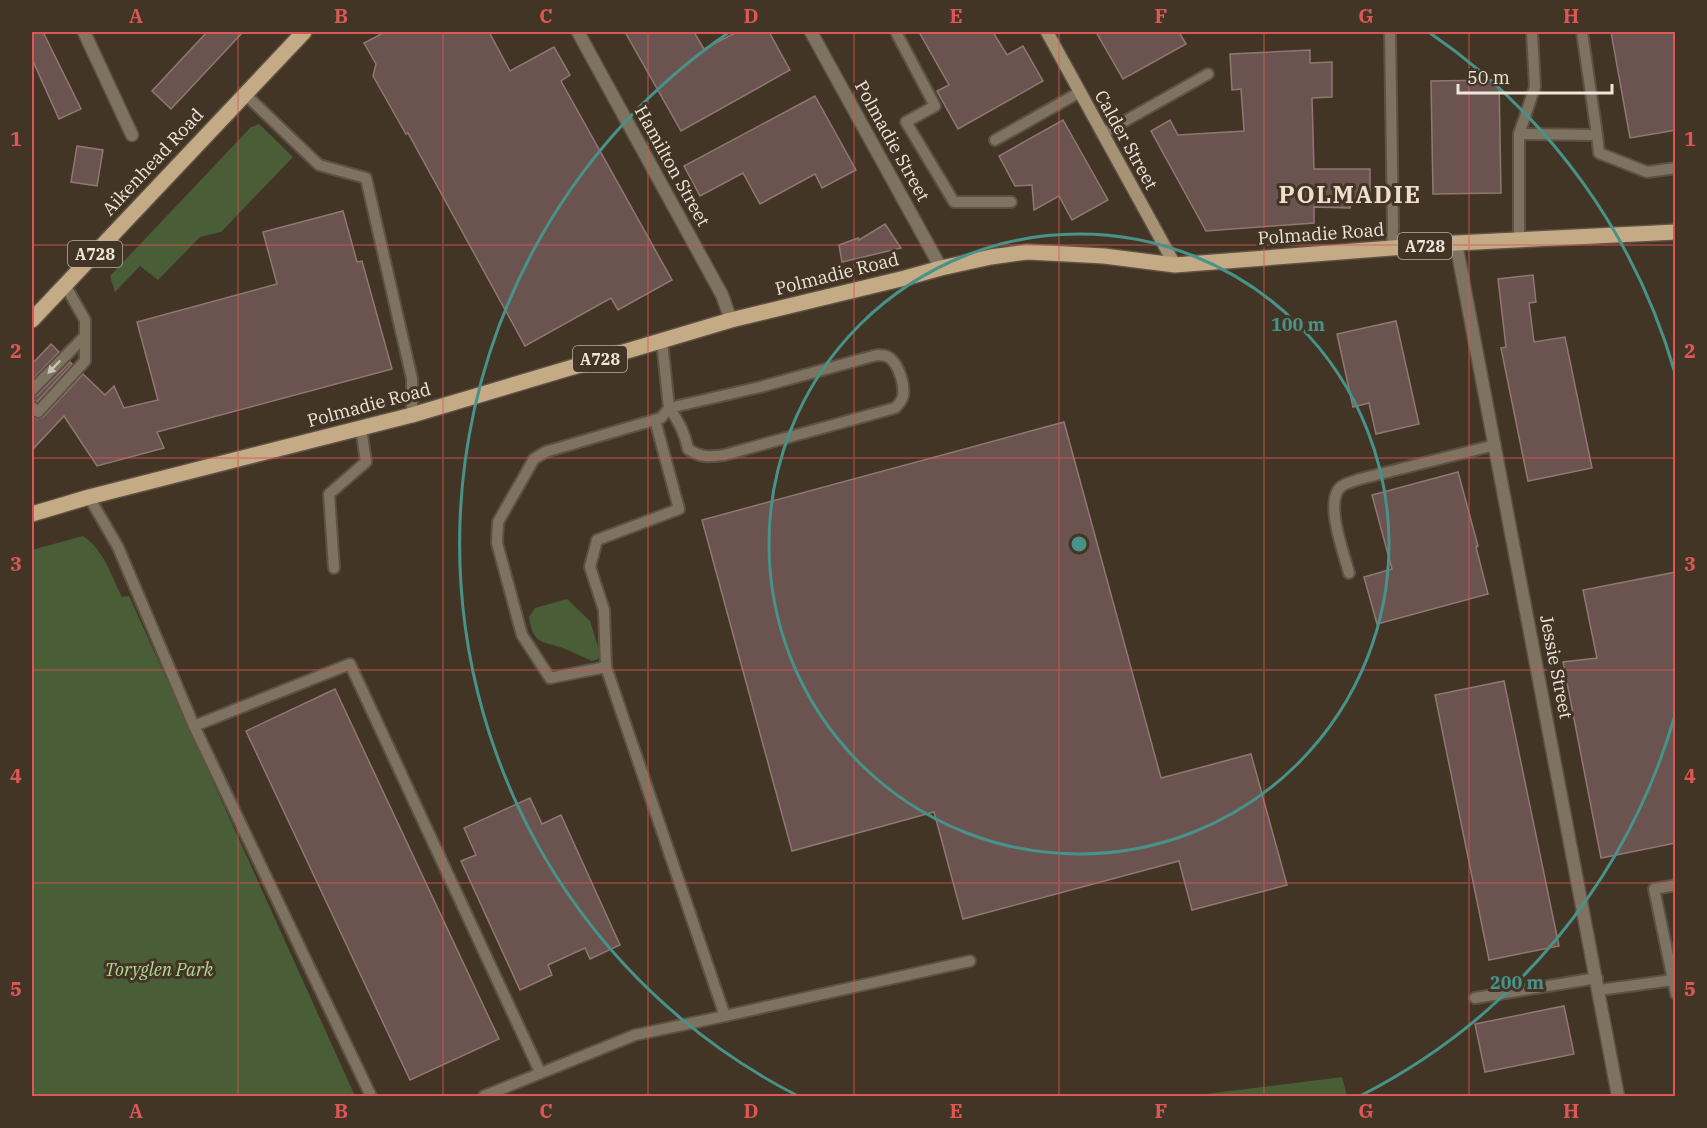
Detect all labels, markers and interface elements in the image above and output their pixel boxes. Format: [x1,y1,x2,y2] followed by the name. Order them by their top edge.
[129,2,143,29] text: A
[334,2,348,29] text: B
[539,2,553,29] text: C
[743,2,759,29] text: D
[949,2,963,29] text: E
[1155,2,1167,29] text: F
[1358,2,1374,29] text: G
[1563,2,1579,29] text: H
[1458,57,1612,95] scale bar
[1467,66,1510,89] text: 50 m
[850,76,935,205] street label: Polmadie Street
[1090,86,1163,193] street label: Calder Street
[630,101,715,230] street label: Hamilton Street
[97,103,208,220] street label: Aikenhead Road
[10,125,22,152] text: 1
[1684,125,1696,152] text: 1
[1279,178,1421,210] district label: POLMADIE
[1257,218,1385,249] street label: Polmadie Road
[1398,233,1452,259] road number: A728
[68,241,122,267] road number: A728
[773,247,901,300] street label: Polmadie Road
[1271,313,1326,336] text: 100 m
[10,337,22,364] text: 2
[1684,337,1696,364] text: 2
[573,346,627,372] road number: A728
[47,360,61,374] one-way arrow
[305,377,433,432] street label: Polmadie Road
[1069,534,1089,554] centre of rings
[10,550,22,577] text: 3
[1684,550,1696,577] text: 3
[1535,613,1578,721] street label: Jessie Street
[10,762,22,789] text: 4
[1684,762,1696,789] text: 4
[105,958,214,981] park label: Toryglen Park
[1490,971,1545,994] text: 200 m
[10,975,22,1002] text: 5
[1684,975,1696,1002] text: 5
[129,1097,143,1124] text: A
[334,1097,348,1124] text: B
[539,1097,553,1124] text: C
[743,1097,759,1124] text: D
[949,1097,963,1124] text: E
[1155,1097,1167,1124] text: F
[1358,1097,1374,1124] text: G
[1563,1097,1579,1124] text: H

